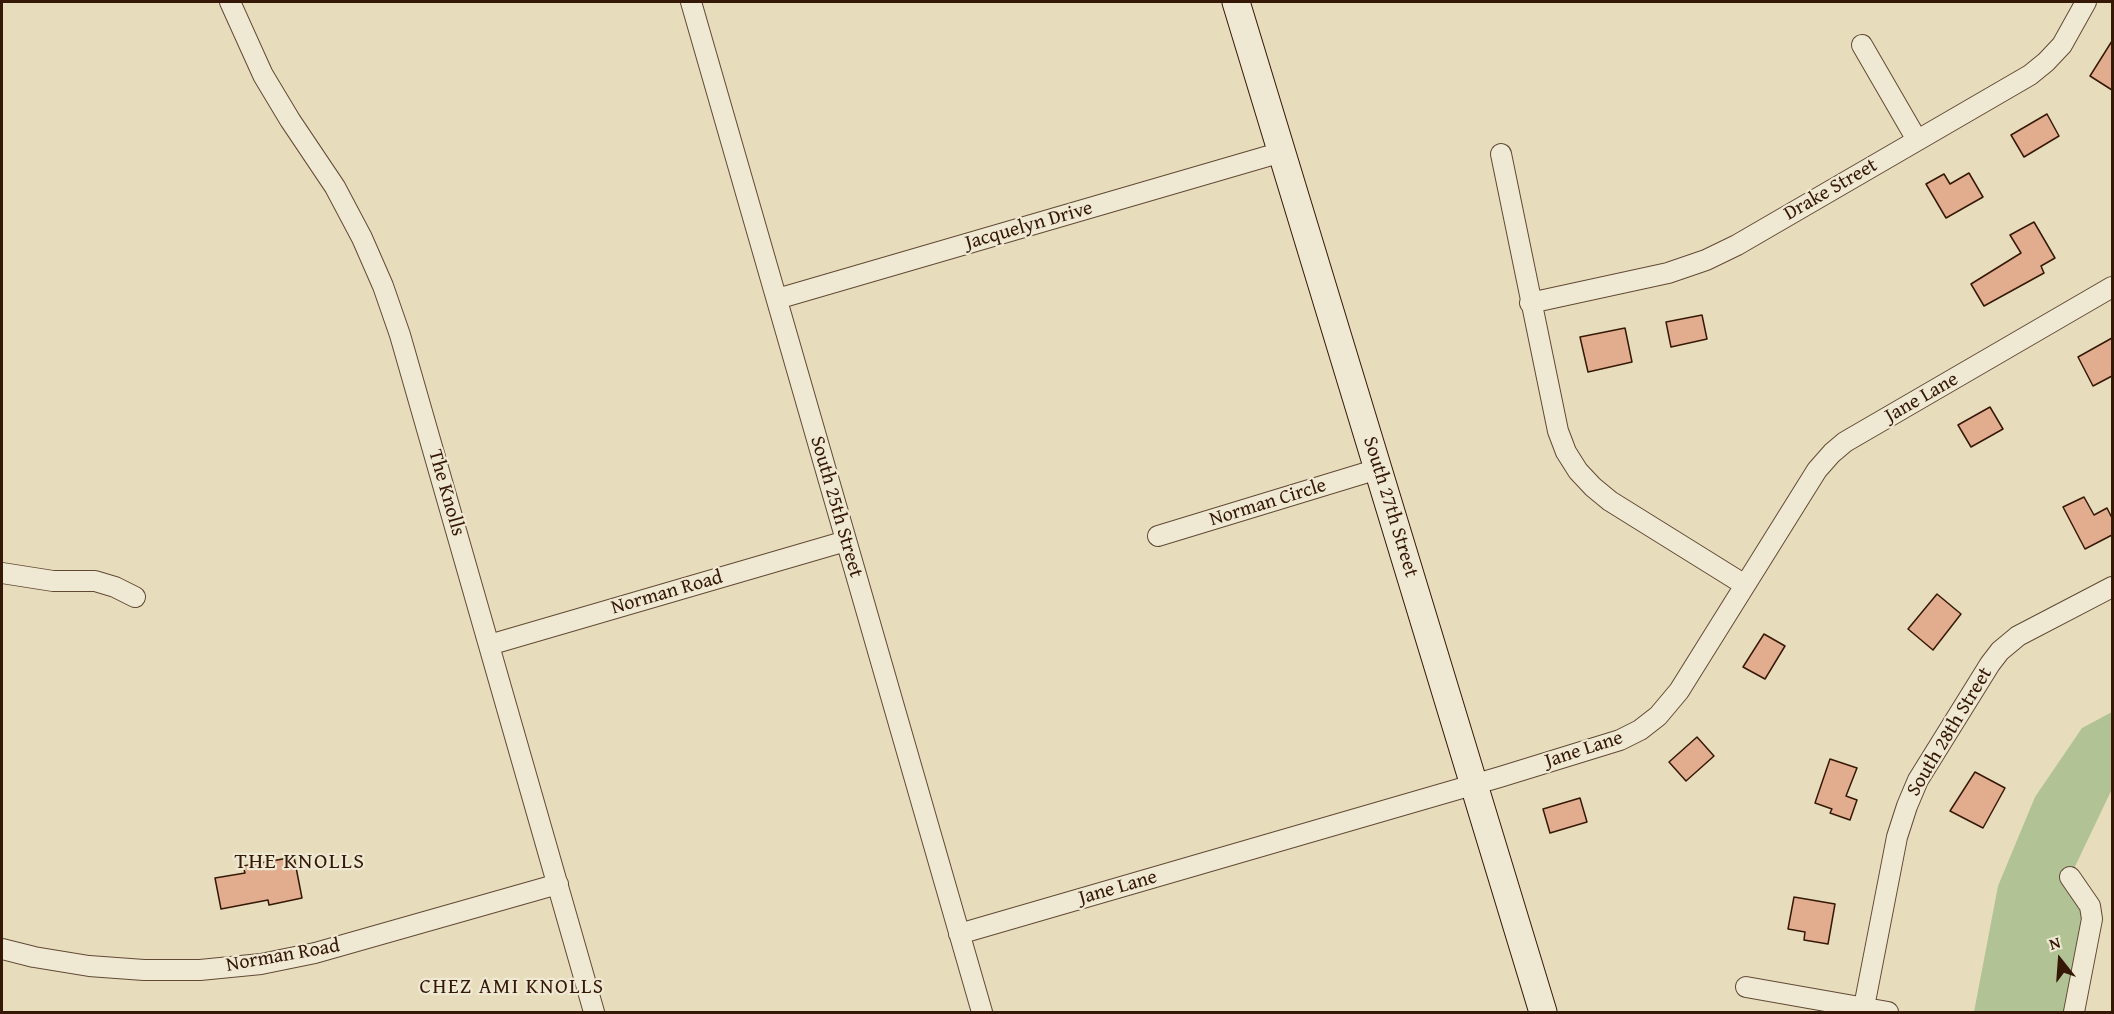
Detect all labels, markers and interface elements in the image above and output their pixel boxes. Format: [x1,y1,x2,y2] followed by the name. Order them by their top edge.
[1780,154,1882,226] street label: Drake Street
[963,196,1095,256] street label: Jacquelyn Drive
[1881,367,1963,429] street label: Jane Lane
[804,434,868,580] street label: South 25th Street
[1357,434,1423,580] street label: South 27th Street
[422,447,470,539] street label: The Knolls
[1207,474,1329,532] street label: Norman Circle
[609,566,725,620] street label: Norman Road
[1902,663,1998,801] street label: South 28th Street
[1542,726,1626,774] street label: Jane Lane
[235,849,365,875] district label: THE KNOLLS
[1076,865,1160,911] street label: Jane Lane
[2030,930,2090,990] north arrow
[2046,930,2063,956] text: N
[224,934,342,978] street label: Norman Road
[420,975,604,1001] district label: CHEZ AMI KNOLLS

